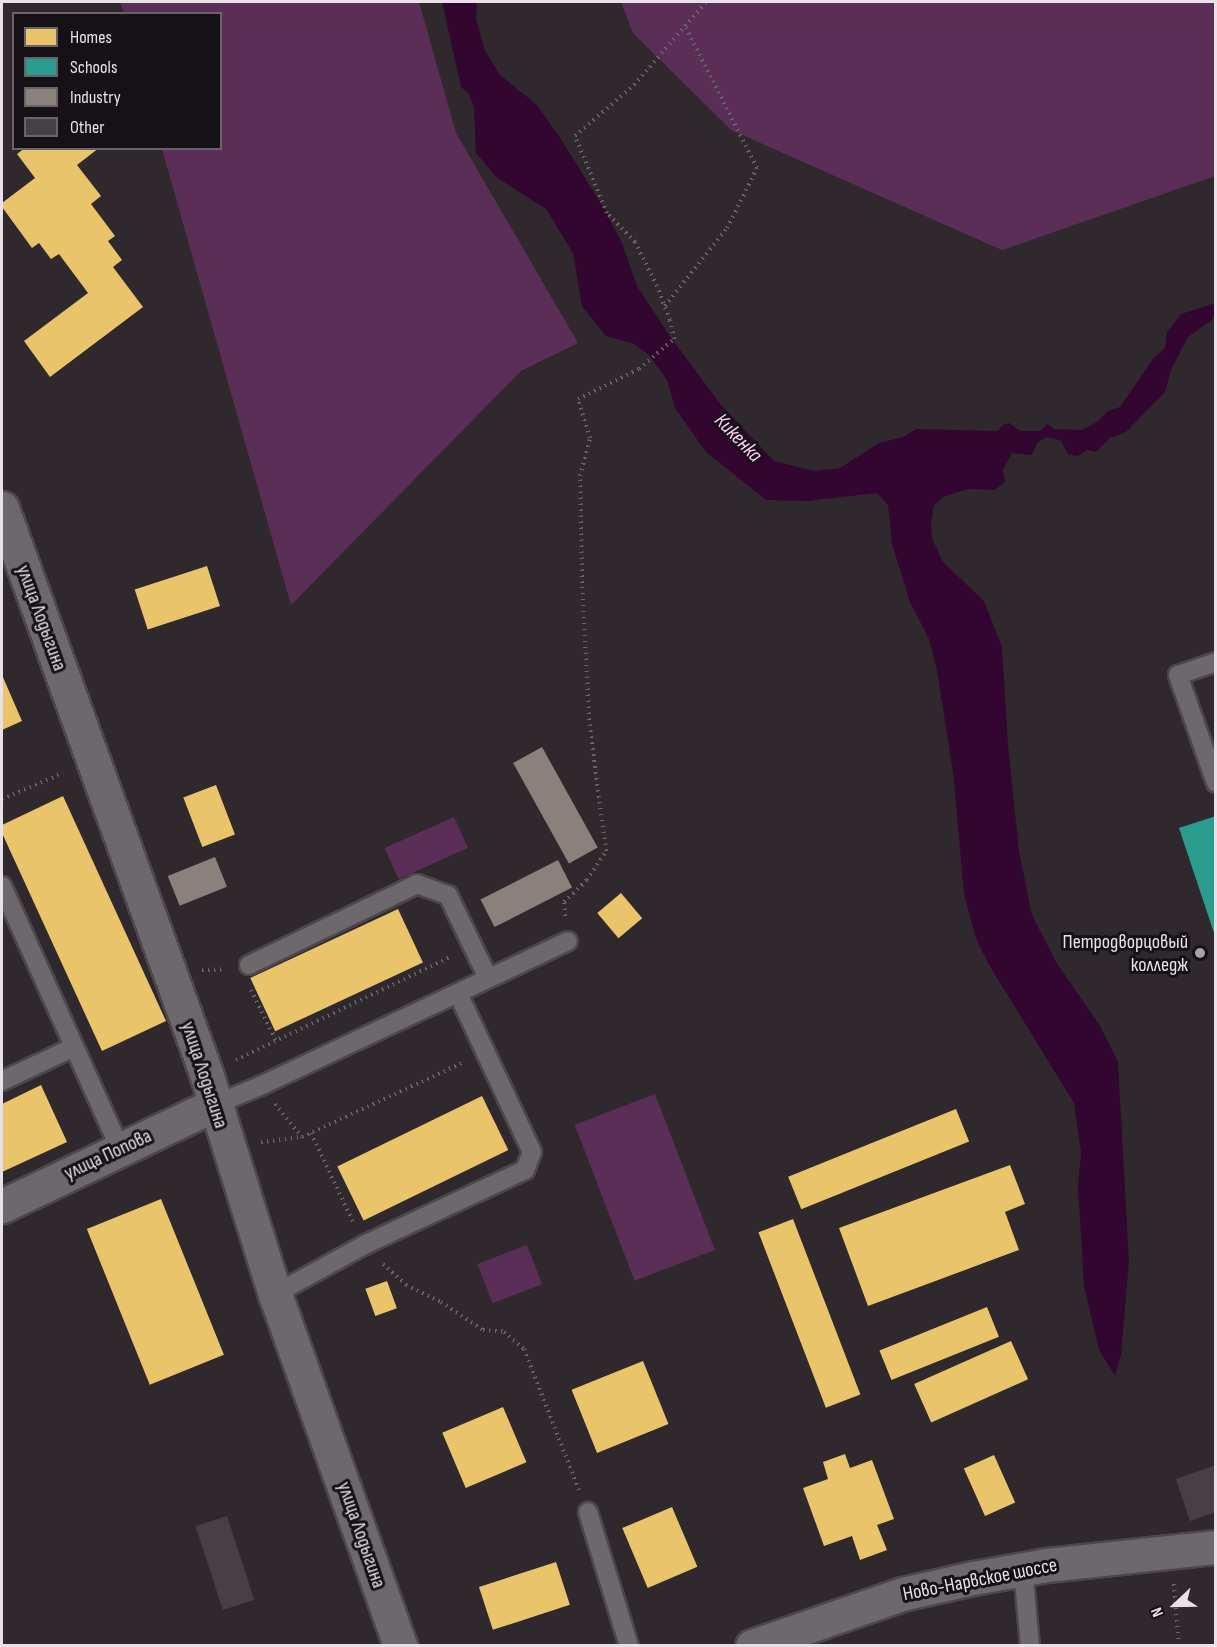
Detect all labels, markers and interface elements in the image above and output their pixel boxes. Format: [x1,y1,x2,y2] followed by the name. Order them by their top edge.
[12,12,222,150] legend
[70,27,112,48] text: Homes
[70,57,117,78] text: Schools
[70,87,121,108] text: Industry
[70,117,104,138] text: Other
[709,408,767,468] water label: Кикенка
[11,562,71,674] street label: улица Лодыгина
[1063,930,1188,977] place label: Петродворцовый колледж
[1193,946,1207,960] marker: Петродворцовый колледж
[175,1019,233,1131] street label: улица Лодыгина
[61,1124,155,1186] street label: улица Попова
[332,1479,390,1591] street label: улица Лодыгина
[901,1553,1059,1607] street label: Ново-Нарвское шоссе
[1145,1575,1205,1635] north arrow
[1147,1604,1168,1619] text: N

